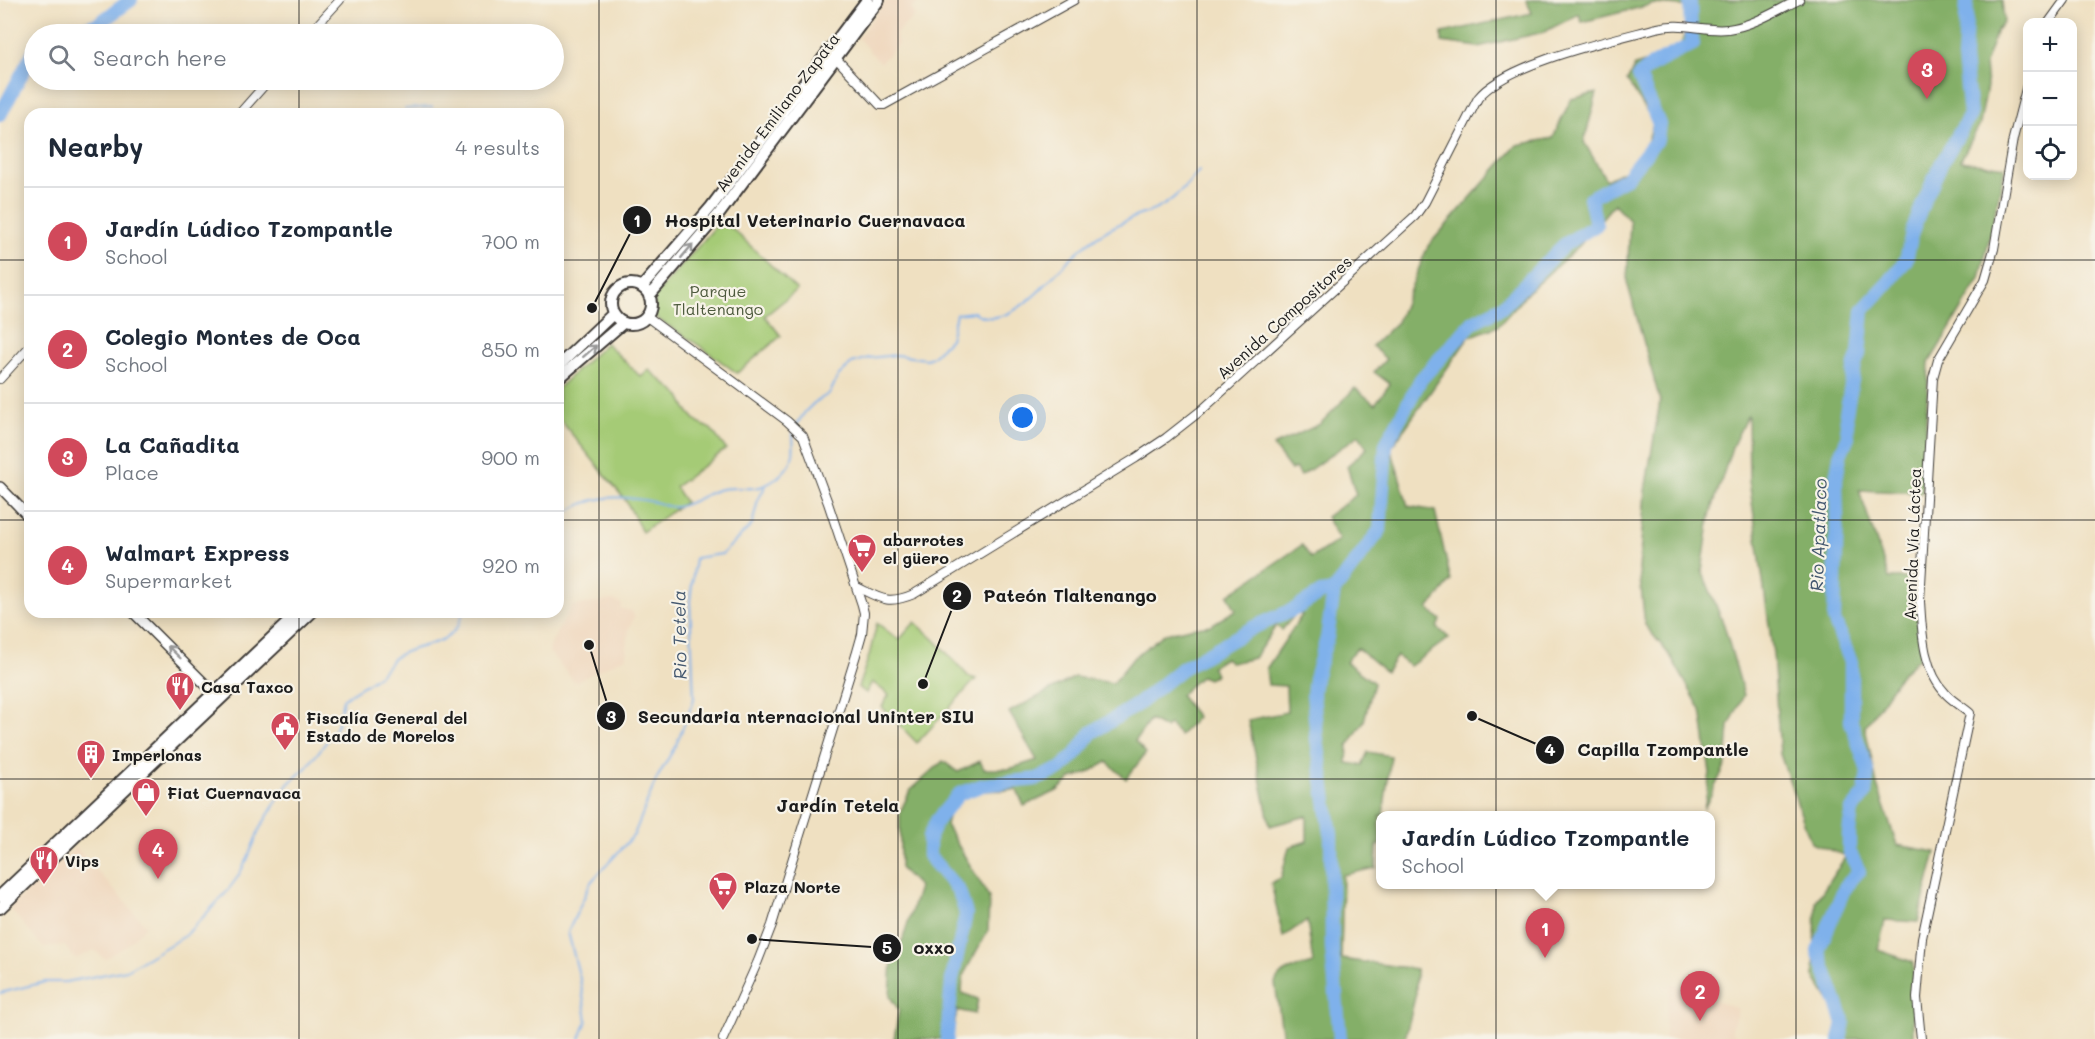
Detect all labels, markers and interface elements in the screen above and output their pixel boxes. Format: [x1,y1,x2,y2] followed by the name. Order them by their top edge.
[2023,18,2077,180] map controls
[2023,18,2077,72] button: +
[24,24,564,90] search box
[710,28,844,196] street label: Avenida Emiliano Zapata
[45,41,78,74] icon: search
[93,43,227,72] text: Search here
[1908,50,1946,99] pin: 3
[2023,72,2077,126] button: −
[2023,126,2077,180] button: locate
[48,130,143,164] text: Nearby
[455,134,540,160] text: 4 results
[622,202,977,238] callout: Hospital Veterinario Cuernavaca
[633,208,641,232] text: 1
[664,208,966,232] text: Hospital Veterinario Cuernavaca
[105,214,393,243] text: Jardín Lúdico Tzompantle
[63,228,72,254] text: 1
[482,228,540,254] text: 700 m
[105,243,168,269] text: School
[680,244,694,259] one-way arrow
[1212,251,1356,383] street label: Avenida Compositores
[673,280,763,319] park label: Parque Tlaltenango
[105,322,361,351] text: Colegio Montes de Oca
[62,336,73,362] text: 2
[482,336,540,362] text: 850 m
[582,344,597,358] one-way arrow
[105,351,168,377] text: School
[1008,403,1037,432] your location
[105,430,240,459] text: La Cañadita
[62,444,74,470] text: 3
[481,444,540,470] text: 900 m
[105,459,159,485] text: Place
[1899,468,1925,620] street label: Avenida Vía Láctea
[1804,478,1832,592] water label: Rio Apatlaco
[883,529,964,568] place label: abarrotes el güero
[846,532,878,574] supermarket icon: abarrotes el güero
[105,538,290,567] text: Walmart Express
[61,552,74,578] text: 4
[482,552,540,578] text: 920 m
[105,567,232,593] text: Supermarket
[942,578,1169,614] callout: Pateón Tlaltenango
[952,583,962,607] text: 2
[983,583,1157,607] text: Pateón Tlaltenango
[666,590,692,680] water label: Rio Tetela
[166,645,181,660] one-way arrow
[164,670,196,712] restaurant icon: Casa Taxco
[201,676,294,697] place label: Casa Taxco
[596,698,986,734] callout: Secundaria nternacional Uninter SIU
[606,704,617,728] text: 3
[638,704,974,728] text: Secundaria nternacional Uninter SIU
[306,707,467,746] place label: Fiscalía General del Estado de Morelos
[269,710,301,752] public building icon: Fiscalía General del Estado de Morelos
[1535,732,1760,768] callout: Capilla Tzompantle
[1544,737,1556,761] text: 4
[1577,737,1749,761] text: Capilla Tzompantle
[75,738,107,780] building icon: Imperlonas
[112,744,202,765] place label: Imperlonas
[130,776,162,818] shop icon: Fiat Cuernavaca
[167,782,301,803] place label: Fiat Cuernavaca
[777,793,899,817] district label: Jardín Tetela
[1376,811,1715,889] popup
[1402,823,1689,852] text: Jardín Lúdico Tzompantle
[138,830,178,879] pin: 4
[28,844,60,886] restaurant icon: Vips
[65,850,99,871] place label: Vips
[1402,852,1465,878] text: School
[707,870,739,912] supermarket icon: Plaza Norte
[744,876,841,897] place label: Plaza Norte
[1526,908,1564,958] pin: 1
[872,930,966,966] callout: oxxo
[882,935,892,959] text: 5
[914,935,954,959] text: oxxo
[1680,972,1720,1021] pin: 2

